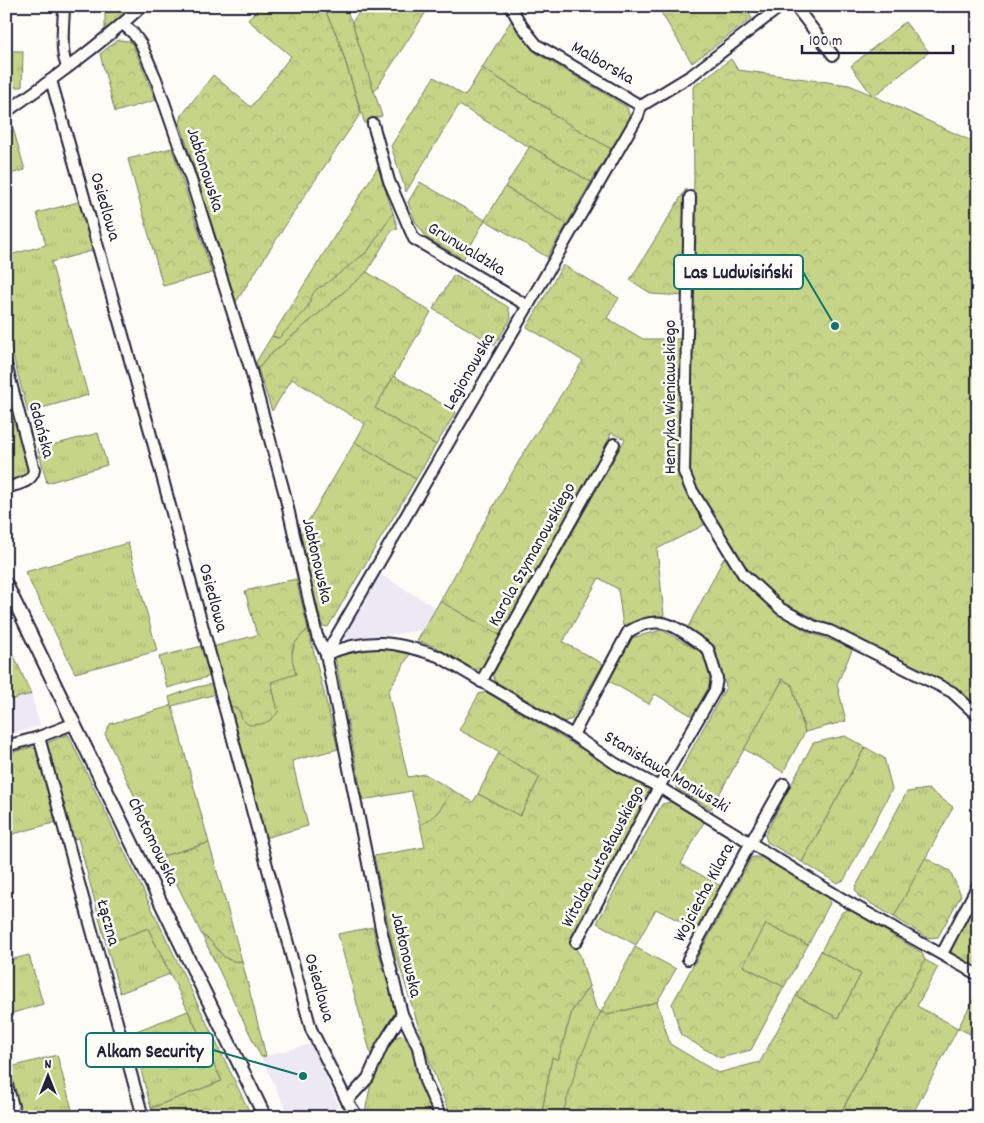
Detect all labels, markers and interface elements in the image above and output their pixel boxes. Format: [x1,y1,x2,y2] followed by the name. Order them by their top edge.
[802,22,953,54] scale bar
[809,31,842,53] text: 100 m
[566,36,639,92] street label: Malborska
[179,125,229,216] street label: Jabłonowska
[82,170,126,245] street label: Osiedlowa
[422,217,510,283] street label: Grunwaldzka
[674,255,803,289] callout: Las Ludwisiński
[683,261,793,288] text: Las Ludwisiński
[659,320,684,474] street label: Henryka Wieniawskiego
[438,328,503,415] street label: Legionowska
[20,399,60,462] street label: Gdańska
[483,478,583,632] street label: Karola Szymanowskiego
[294,516,338,607] street label: Jabłonowska
[191,561,233,636] street label: Osiedlowa
[599,726,733,820] street label: Stanisława Moniuszki
[556,782,652,932] street label: Witolda Lutosławskiego
[120,794,184,891] street label: Chotomowska
[668,839,742,947] street label: Wojciecha Kilara
[89,896,125,949] street label: Łączna
[383,910,427,1001] street label: Jabłonowska
[296,951,340,1026] street label: Osiedlowa
[86,1033,213,1067] callout: Alkam Security
[97,1040,205,1067] text: Alkam Security
[22,1050,72,1100] north arrow
[45,1055,52,1075] text: N

